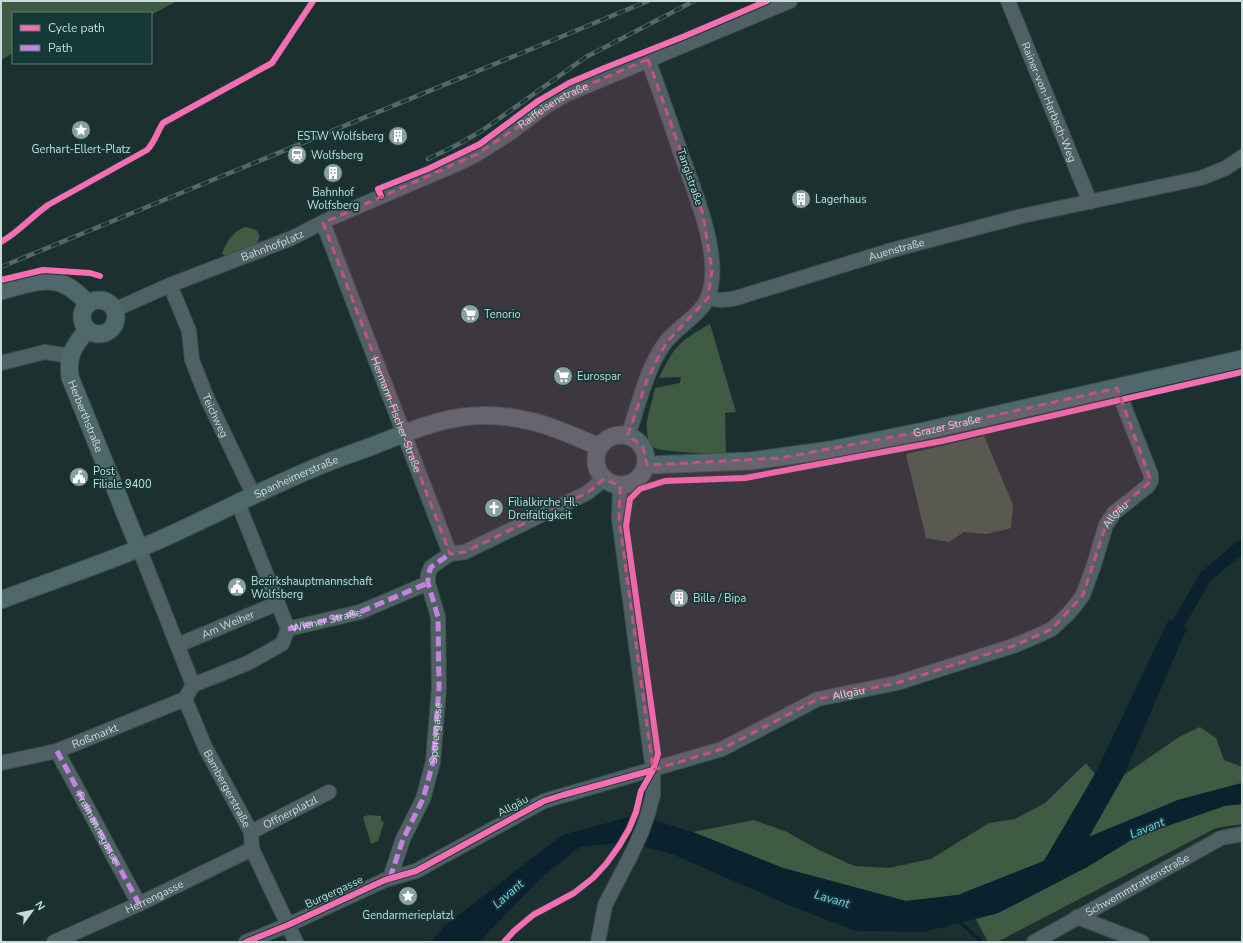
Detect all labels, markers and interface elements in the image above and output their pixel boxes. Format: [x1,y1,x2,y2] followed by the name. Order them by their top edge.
[12,12,152,64] legend
[48,20,105,36] text: Cycle path
[48,40,73,56] text: Path
[1018,40,1080,164] street label: Rainer-von-Harbach-Weg
[515,78,591,132] street label: Raiffeisenstraße
[70,119,92,141] place icon: Gerhart-Ellert-Platz
[387,125,409,147] building icon: ESTW Wolfsberg
[297,129,384,144] place label: ESTW Wolfsberg
[32,142,130,157] place label: Gerhart-Ellert-Platz
[286,144,308,166] station icon: Wolfsberg
[673,147,707,207] street label: Tanglstraße
[311,148,363,163] place label: Wolfsberg
[322,162,344,184] building icon: Bahnhof Wolfsberg
[307,185,359,213] place label: Bahnhof Wolfsberg
[790,188,812,210] building icon: Lagerhaus
[815,192,867,207] place label: Lagerhaus
[239,226,306,264] street label: Bahnhofplatz
[866,234,926,264] street label: Auenstraße
[459,303,481,325] supermarket icon: Tenorio
[484,307,521,322] place label: Tenorio
[367,354,425,475] street label: Hermann-Fischer-Straße
[552,365,574,387] supermarket icon: Eurospar
[577,369,621,384] place label: Eurospar
[64,378,107,454] street label: Herberthstraße
[198,391,232,440] street label: Teichweg
[912,411,982,441] street label: Grazer Straße
[251,452,340,502] street label: Spanheimerstraße
[93,464,152,492] place label: Post Filiale 9400
[68,466,90,488] public building icon: Post Filiale 9400
[508,495,578,523] place label: Filialkirche Hl. Dreifaltigkeit
[483,497,505,519] church icon: Filialkirche Hl. Dreifaltigkeit
[1098,497,1131,531] street label: Allgäu
[251,574,373,602] place label: Bezirkshauptmannschaft Wolfsberg
[226,576,248,598] public building icon: Bezirkshauptmannschaft Wolfsberg
[668,587,690,609] building icon: Billa / Bipa
[693,591,746,606] place label: Billa / Bipa
[289,604,363,636] street label: Wiener Straße
[199,606,257,642] street label: Am Weiher
[831,682,866,703] street label: Allgäu
[425,702,445,765] street label: Sporergasse
[69,720,120,752] street label: Roßmarkt
[200,747,255,830] street label: Bambergerstraße
[73,789,124,867] street label: Freimannsgasse
[260,791,321,832] street label: Offnerplatzl
[495,792,531,820] street label: Allgäu
[1127,813,1168,842] water label: Lavant
[1083,850,1192,920] street label: Schwemmtrattenstraße
[303,872,366,912] street label: Burgergasse
[123,876,186,917] street label: Herrengasse
[489,876,528,912] water label: Lavant
[397,885,419,907] place icon: Gendarmerieplatzl
[812,886,852,912] water label: Lavant
[12,891,52,931] north arrow
[31,898,48,913] text: N
[362,908,455,923] place label: Gendarmerieplatzl

